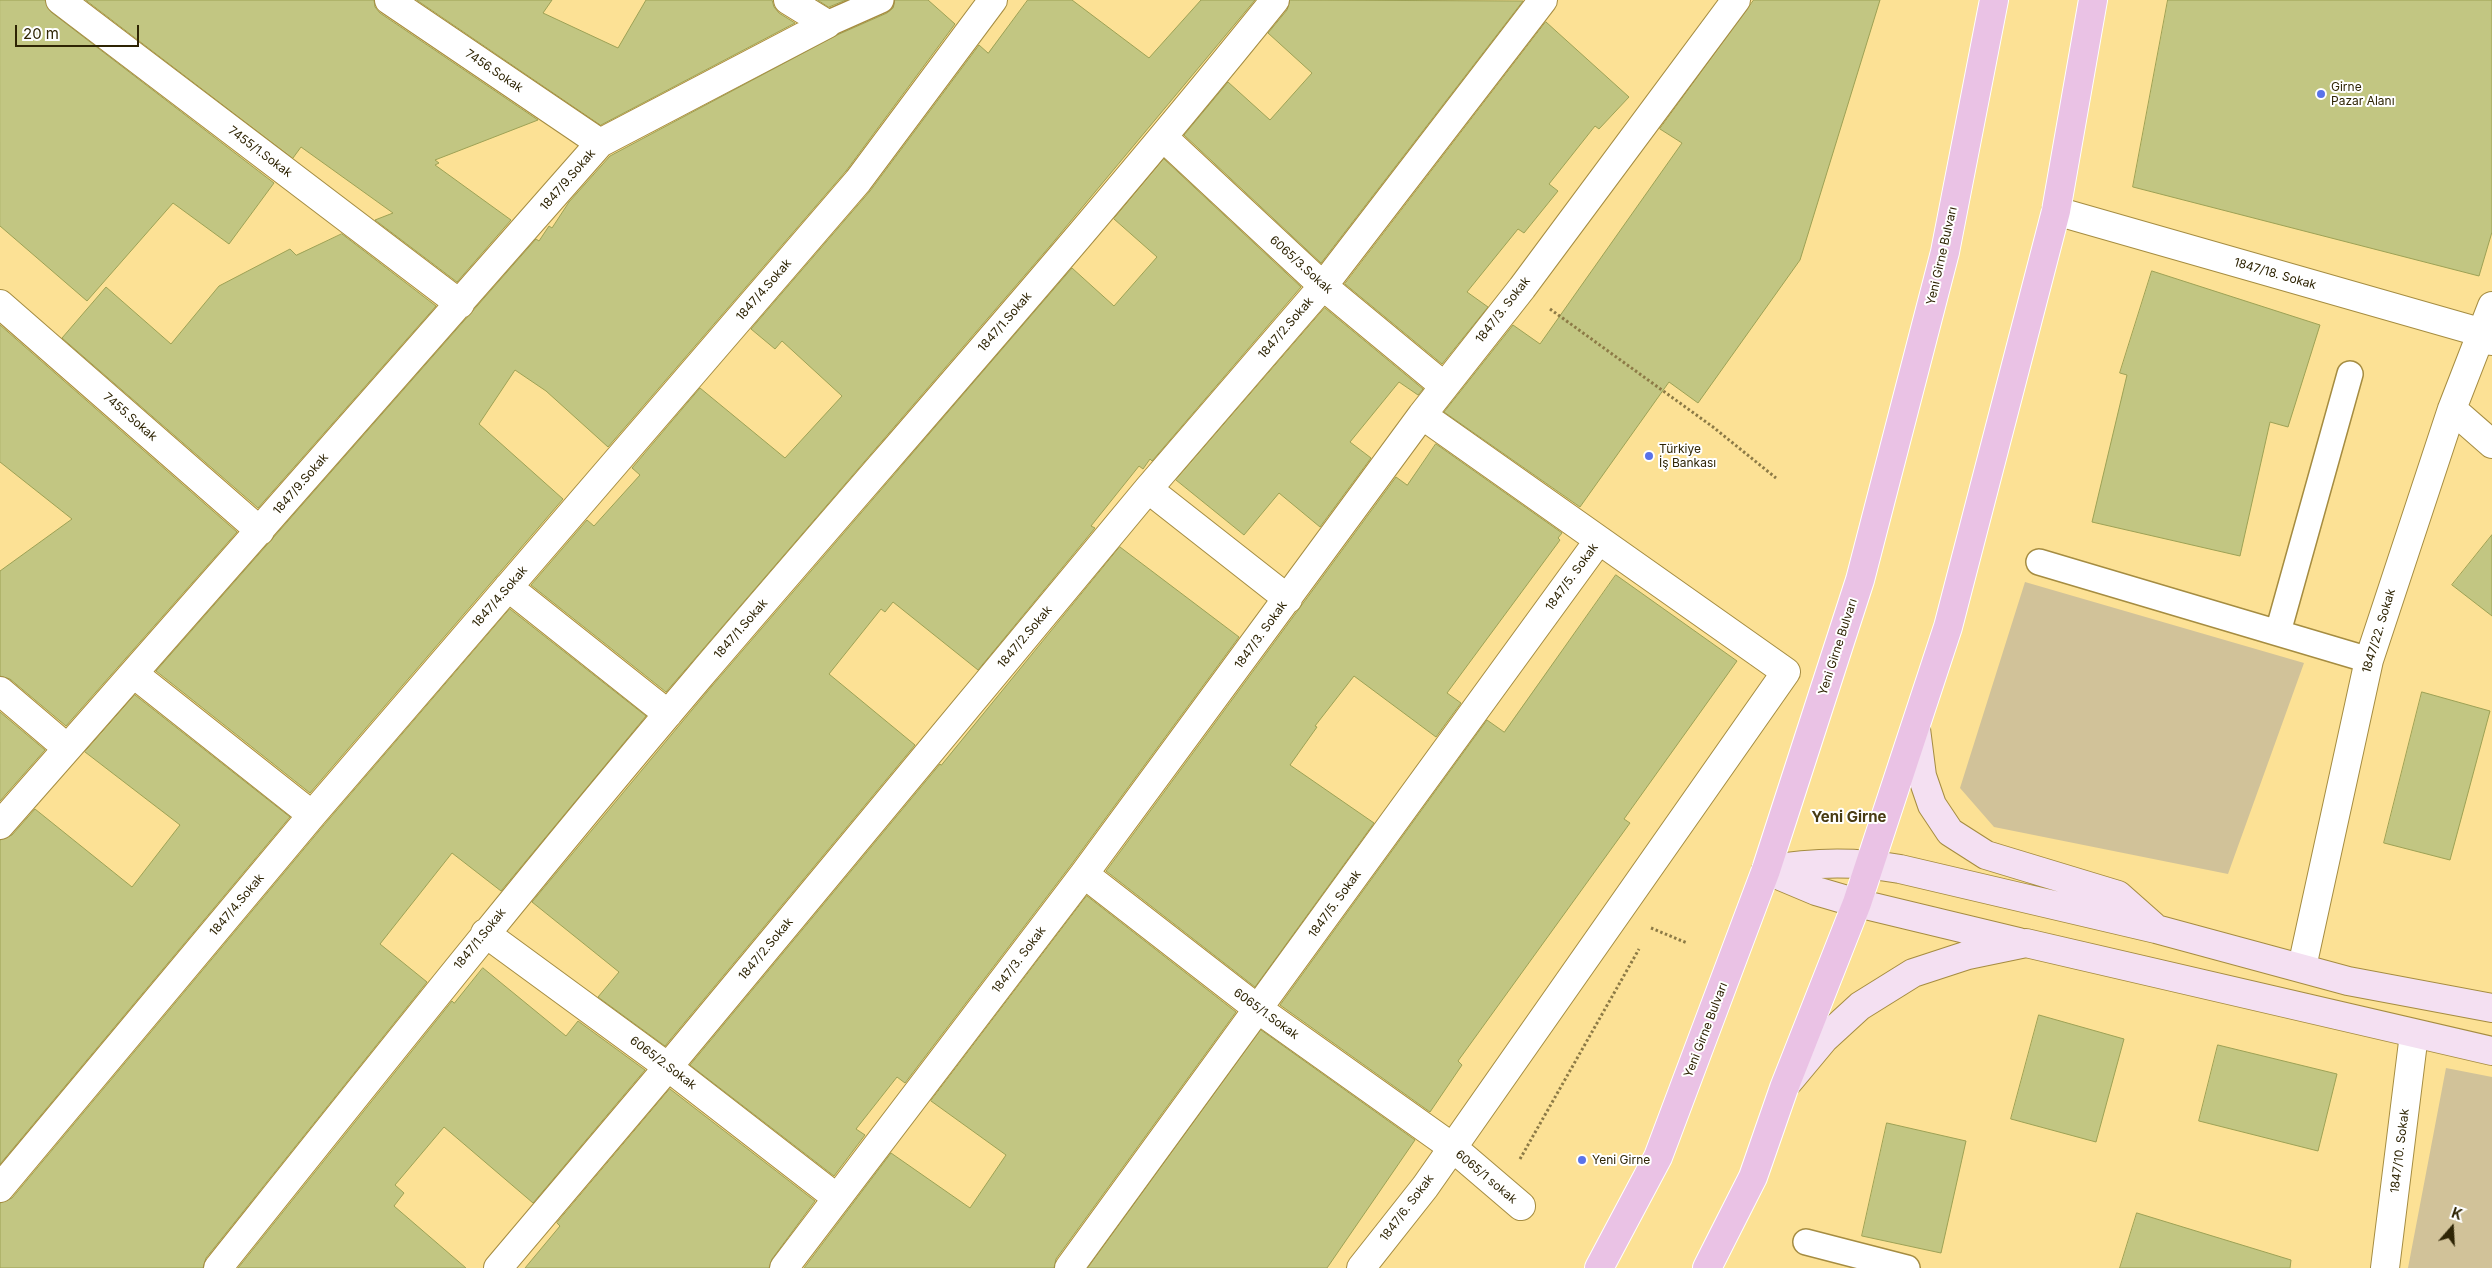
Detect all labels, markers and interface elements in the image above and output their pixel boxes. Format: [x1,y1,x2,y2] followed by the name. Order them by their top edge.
[18,15,141,47] scale bar
[23,24,59,43] text: 20 m
[462,46,526,96] street label: 7456.Sokak
[2331,80,2395,108] place label: Girne Pazar Alanı
[2315,88,2327,100] marker: Girne Pazar Alanı
[225,123,295,181] street label: 7455/1.Sokak
[537,146,599,214] street label: 1847/9.Sokak
[1924,205,1960,307] street label: Yeni Girne Bulvarı
[1267,233,1335,297] street label: 6065/3.Sokak
[2232,255,2318,293] street label: 1847/18. Sokak
[733,256,795,324] street label: 1847/4.Sokak
[1473,274,1533,346] street label: 1847/3. Sokak
[975,289,1035,355] street label: 1847/1.Sokak
[1255,294,1317,362] street label: 1847/2.Sokak
[100,390,160,444] street label: 7455.Sokak
[1659,442,1716,470] place label: Türkiye İş Bankası
[270,450,332,518] street label: 1847/9.Sokak
[1643,450,1655,462] marker: Türkiye İş Bankası
[1543,540,1601,614] street label: 1847/5. Sokak
[469,563,531,631] street label: 1847/4.Sokak
[2359,587,2399,675] street label: 1847/22. Sokak
[711,596,771,662] street label: 1847/1.Sokak
[1816,597,1860,697] street label: Yeni Girne Bulvarı
[1232,598,1290,672] street label: 1847/3. Sokak
[995,603,1055,671] street label: 1847/2.Sokak
[1811,808,1887,826] district label: Yeni Girne
[1306,867,1364,941] street label: 1847/5. Sokak
[207,871,267,939] street label: 1847/4.Sokak
[451,906,509,972] street label: 1847/1.Sokak
[736,915,796,983] street label: 1847/2.Sokak
[989,924,1049,996] street label: 1847/3. Sokak
[1681,980,1731,1080] street label: Yeni Girne Bulvarı
[1231,985,1301,1043] street label: 6065/1.Sokak
[627,1033,699,1093] street label: 6065/2.Sokak
[2388,1108,2412,1194] street label: 1847/10. Sokak
[1452,1147,1520,1207] street label: 6065/1 sokak
[1592,1153,1650,1167] place label: Yeni Girne
[1576,1154,1588,1166] marker: Yeni Girne
[1377,1172,1437,1244] street label: 1847/6. Sokak
[2427,1203,2477,1253] north arrow
[2450,1204,2465,1223] text: K

